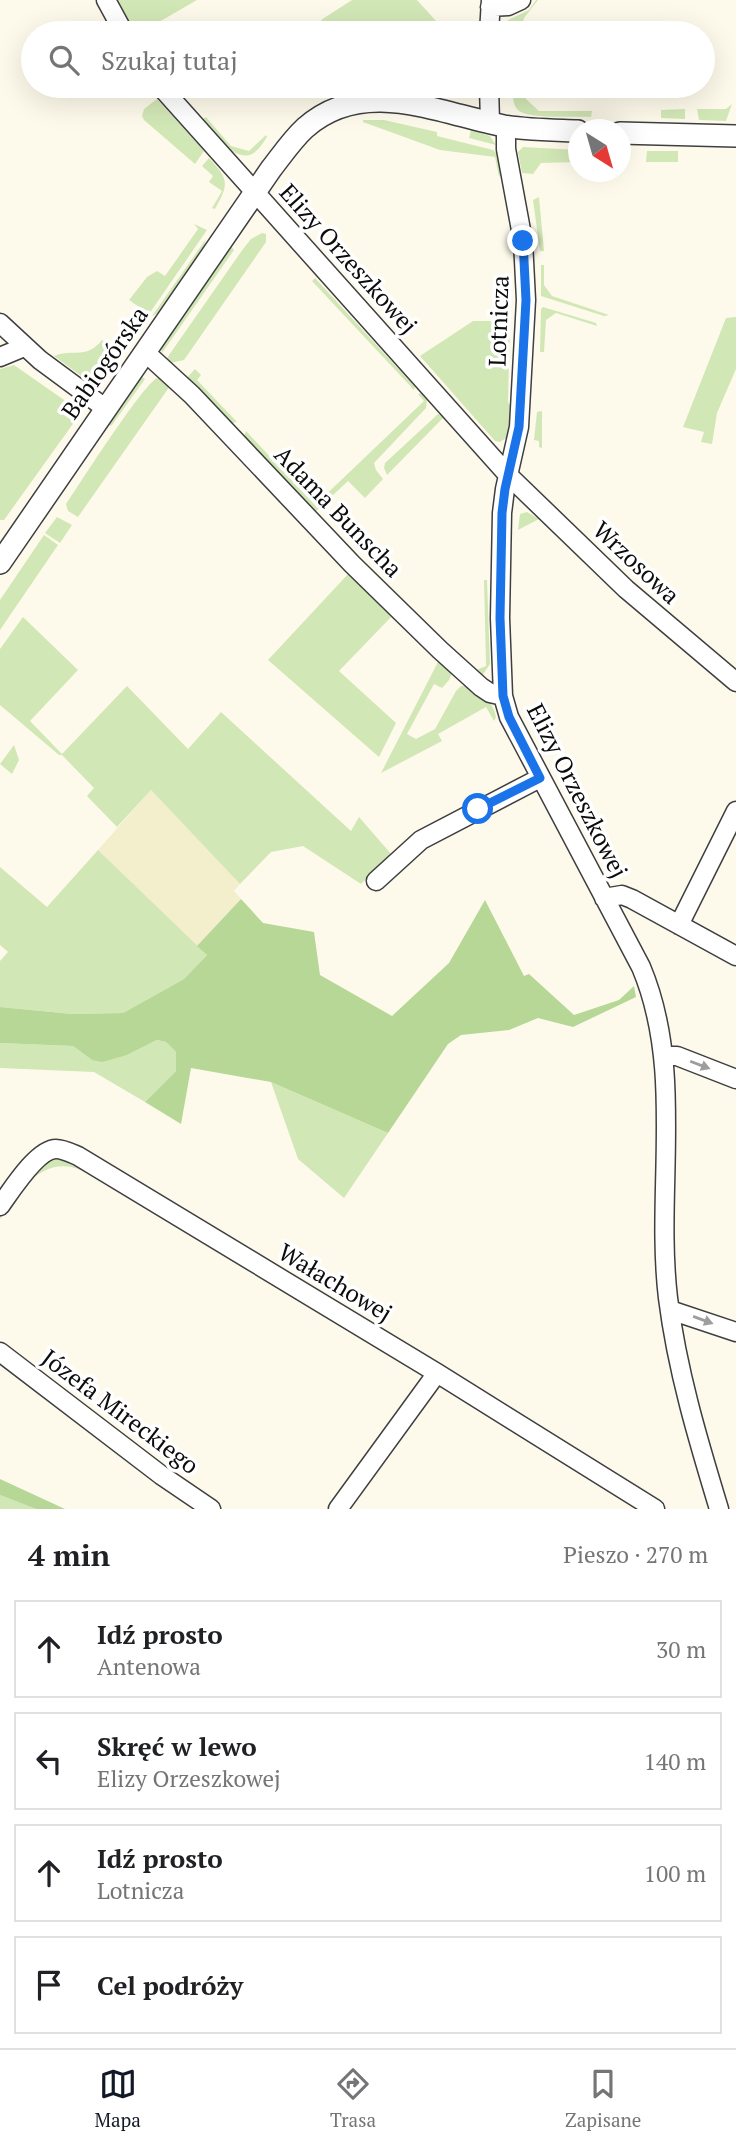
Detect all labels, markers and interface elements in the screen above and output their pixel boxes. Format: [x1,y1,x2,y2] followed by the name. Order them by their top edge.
[21,21,715,98] search box
[45,41,83,79] icon: search
[101,43,238,77] text: Szukaj tutaj
[568,119,631,182] north arrow
[273,176,425,340] street label: Elizy Orzeszkowej
[507,225,538,256] route end
[480,275,516,367] street label: Lotnicza
[54,300,155,425] street label: Babiogórska
[268,439,410,584] street label: Adama Bunscha
[586,514,687,611] street label: Wrzosowa
[520,698,636,883] street label: Elizy Orzeszkowej
[462,793,493,824] route start
[690,1060,711,1071] one-way arrow
[273,1236,398,1329] street label: Wałachowej
[693,1315,714,1326] one-way arrow
[36,1342,206,1481] street label: Józefa Mireckiego
[28,1535,110,1575] text: 4 min
[563,1539,708,1570] text: Pieszo · 270 m
[97,1617,223,1651] text: Idź prosto
[30,1630,68,1668] icon: ahead
[656,1634,706,1665] text: 30 m
[97,1651,201,1682] text: Antenowa
[97,1729,257,1763] text: Skręć w lewo
[30,1742,68,1780] icon: left
[644,1746,706,1777] text: 140 m
[97,1763,281,1794] text: Elizy Orzeszkowej
[97,1841,223,1875] text: Idź prosto
[30,1854,68,1892] icon: ahead
[644,1858,706,1889] text: 100 m
[97,1875,184,1906] text: Lotnicza
[30,1966,68,2004] icon: arrive
[97,1968,243,2002] text: Cel podróży
[95,2065,141,2132] tab: Mapa
[330,2065,376,2132] tab: Trasa
[565,2065,641,2132] tab: Zapisane

